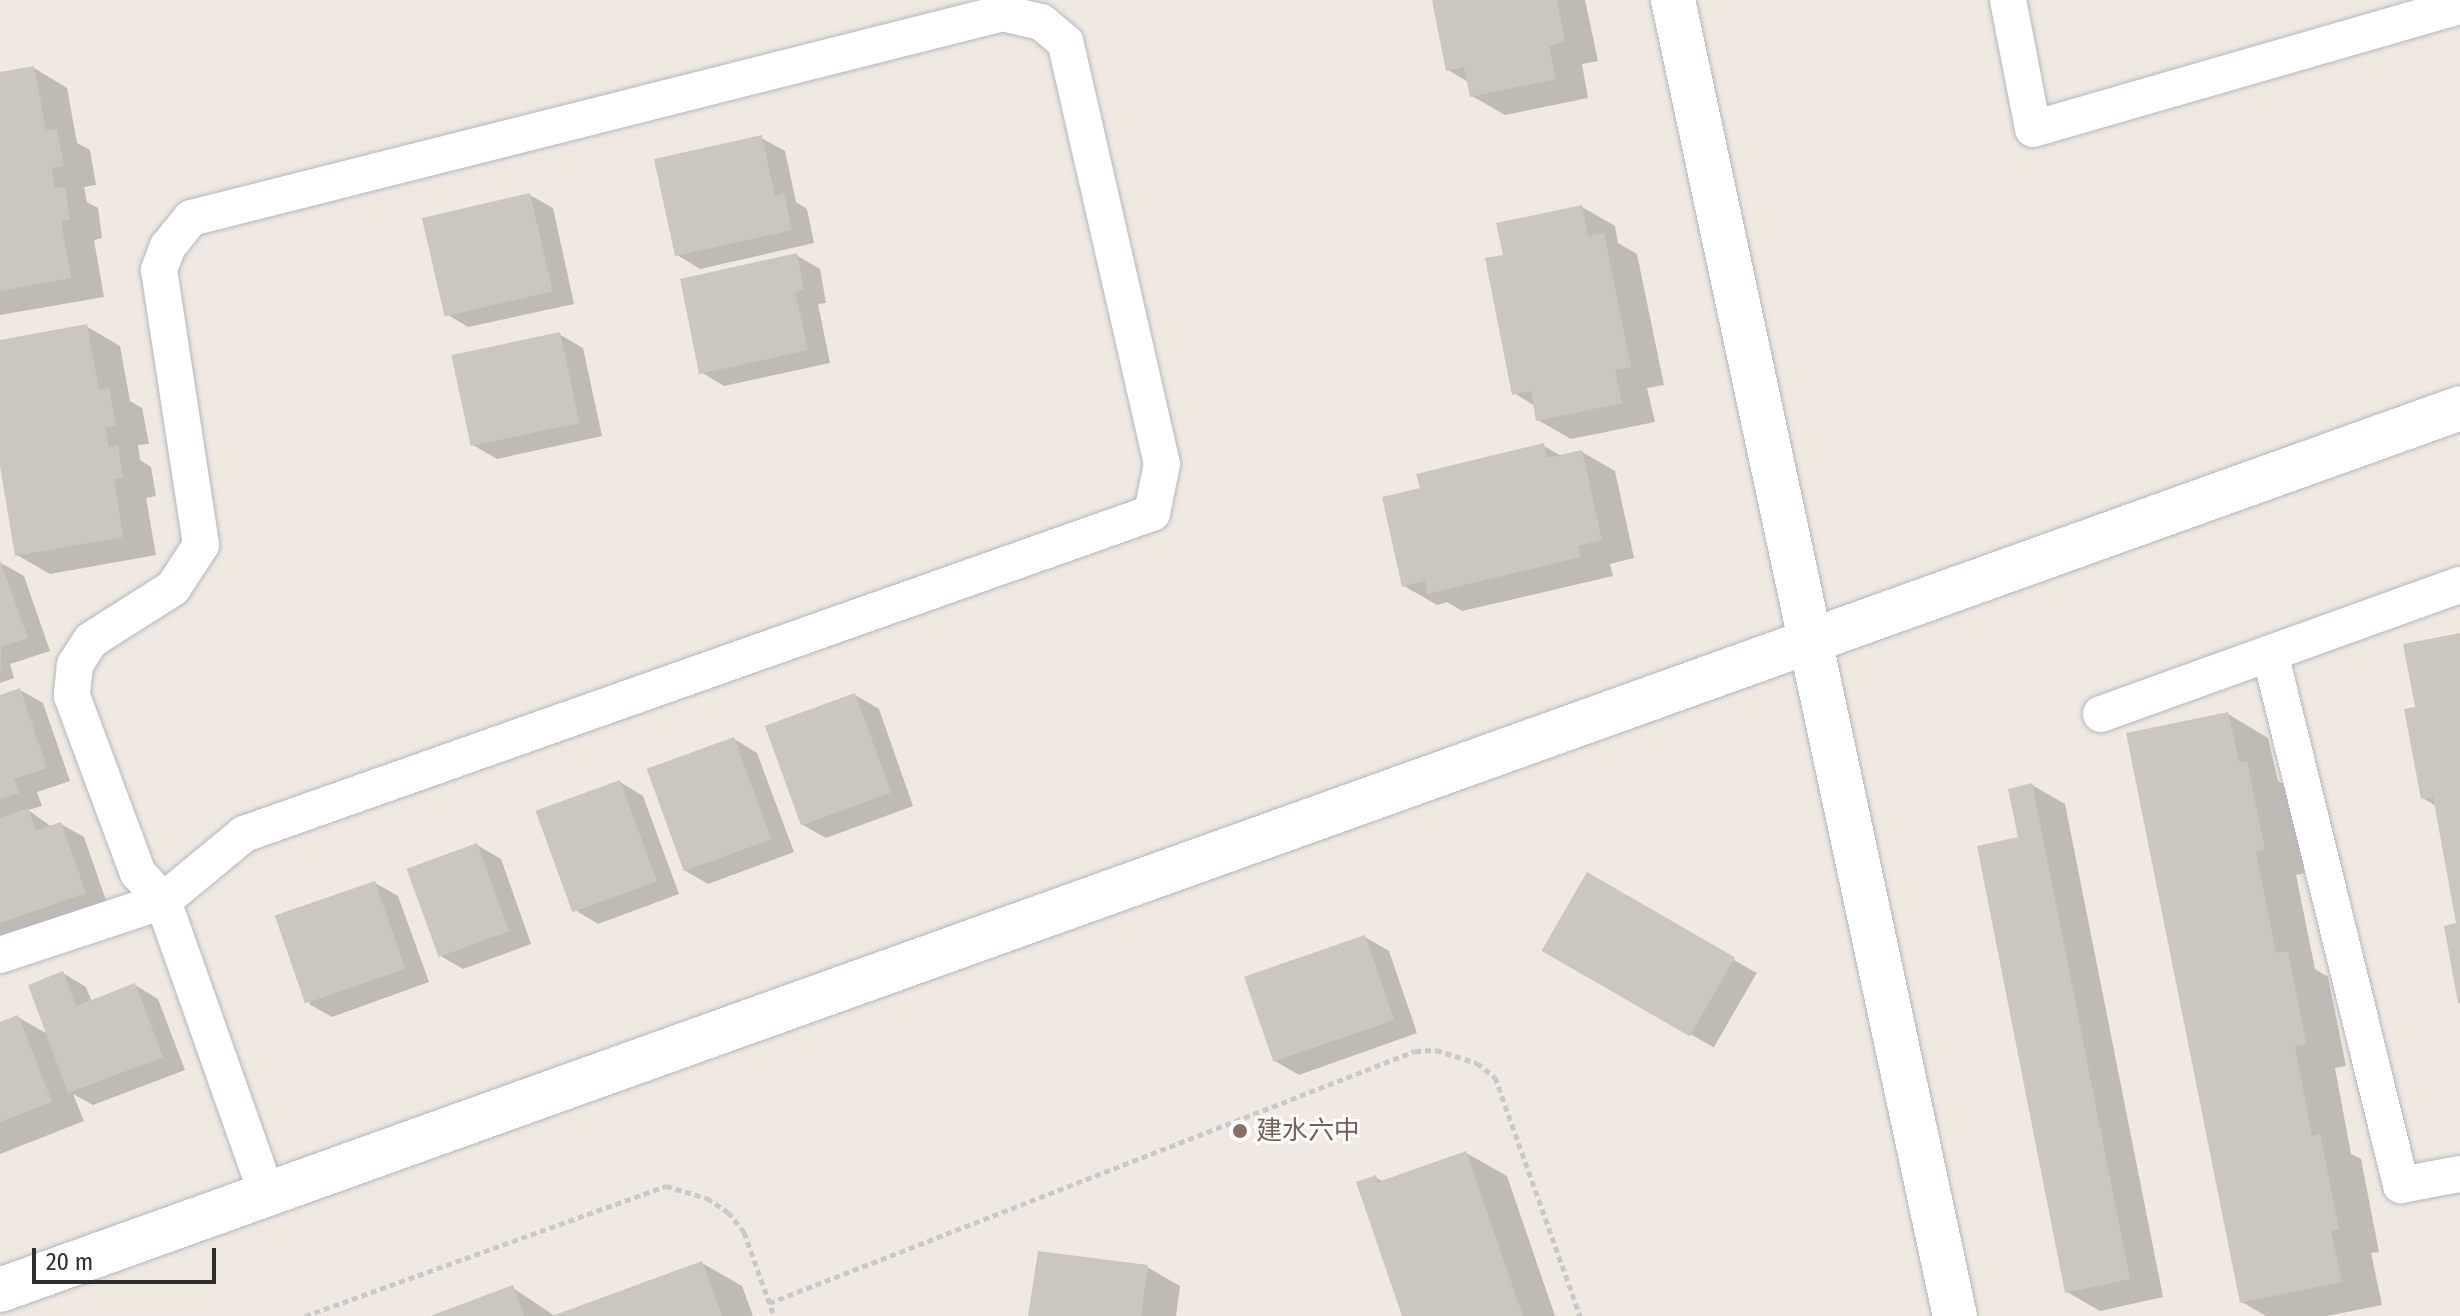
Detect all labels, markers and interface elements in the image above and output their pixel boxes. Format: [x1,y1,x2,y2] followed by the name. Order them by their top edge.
[1256,1115,1360,1147] place label: 建水六中
[1231,1122,1249,1140] marker: 建水六中
[36,1232,220,1282] scale bar
[46,1248,93,1276] text: 20 m

